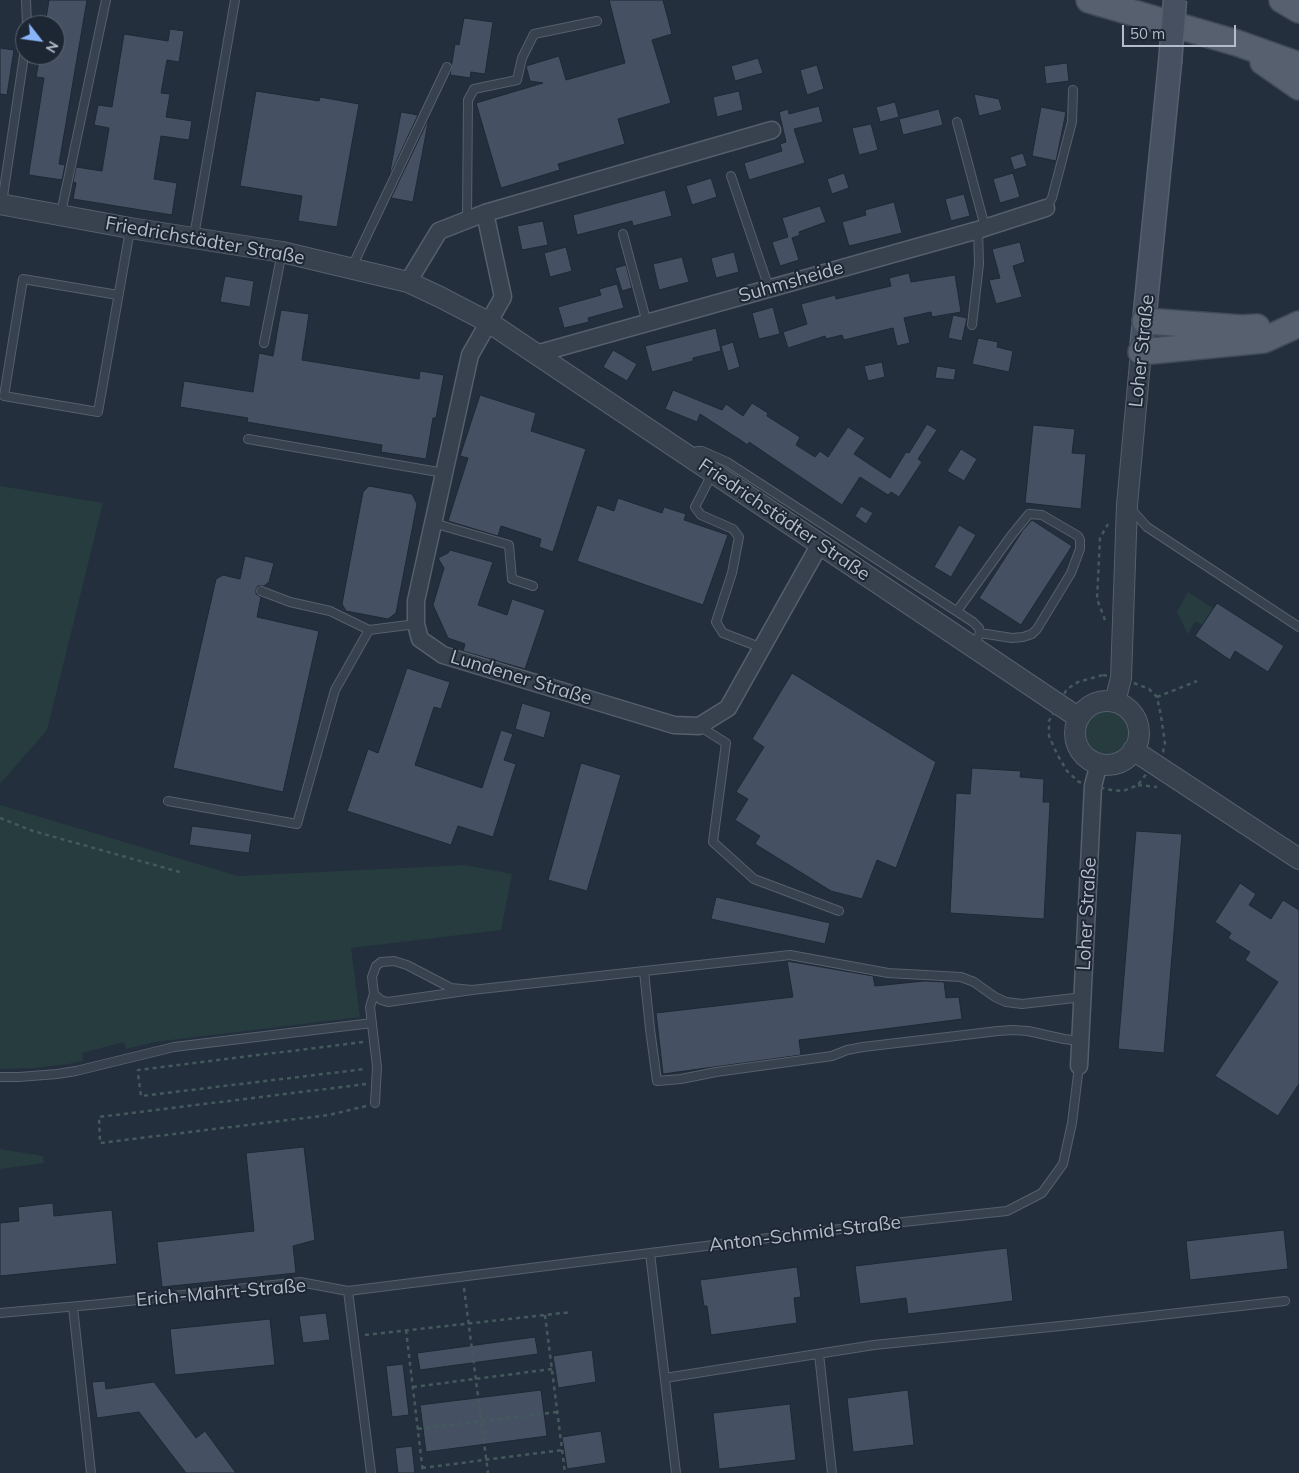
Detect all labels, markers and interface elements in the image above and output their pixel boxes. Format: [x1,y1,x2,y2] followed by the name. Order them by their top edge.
[15,15,65,65] north arrow
[1124,15,1238,47] scale bar
[1130,24,1165,43] text: 50 m
[42,38,63,56] text: N
[103,212,307,270] street label: Friedrichstädter Straße
[736,256,846,308] street label: Suhmsheide
[1125,293,1159,409] street label: Loher Straße
[694,454,874,586] street label: Friedrichstädter Straße
[448,646,594,710] street label: Lundener Straße
[1073,857,1101,971] street label: Loher Straße
[708,1211,902,1257] street label: Anton-Schmid-Straße
[135,1274,307,1312] street label: Erich-Mahrt-Straße

